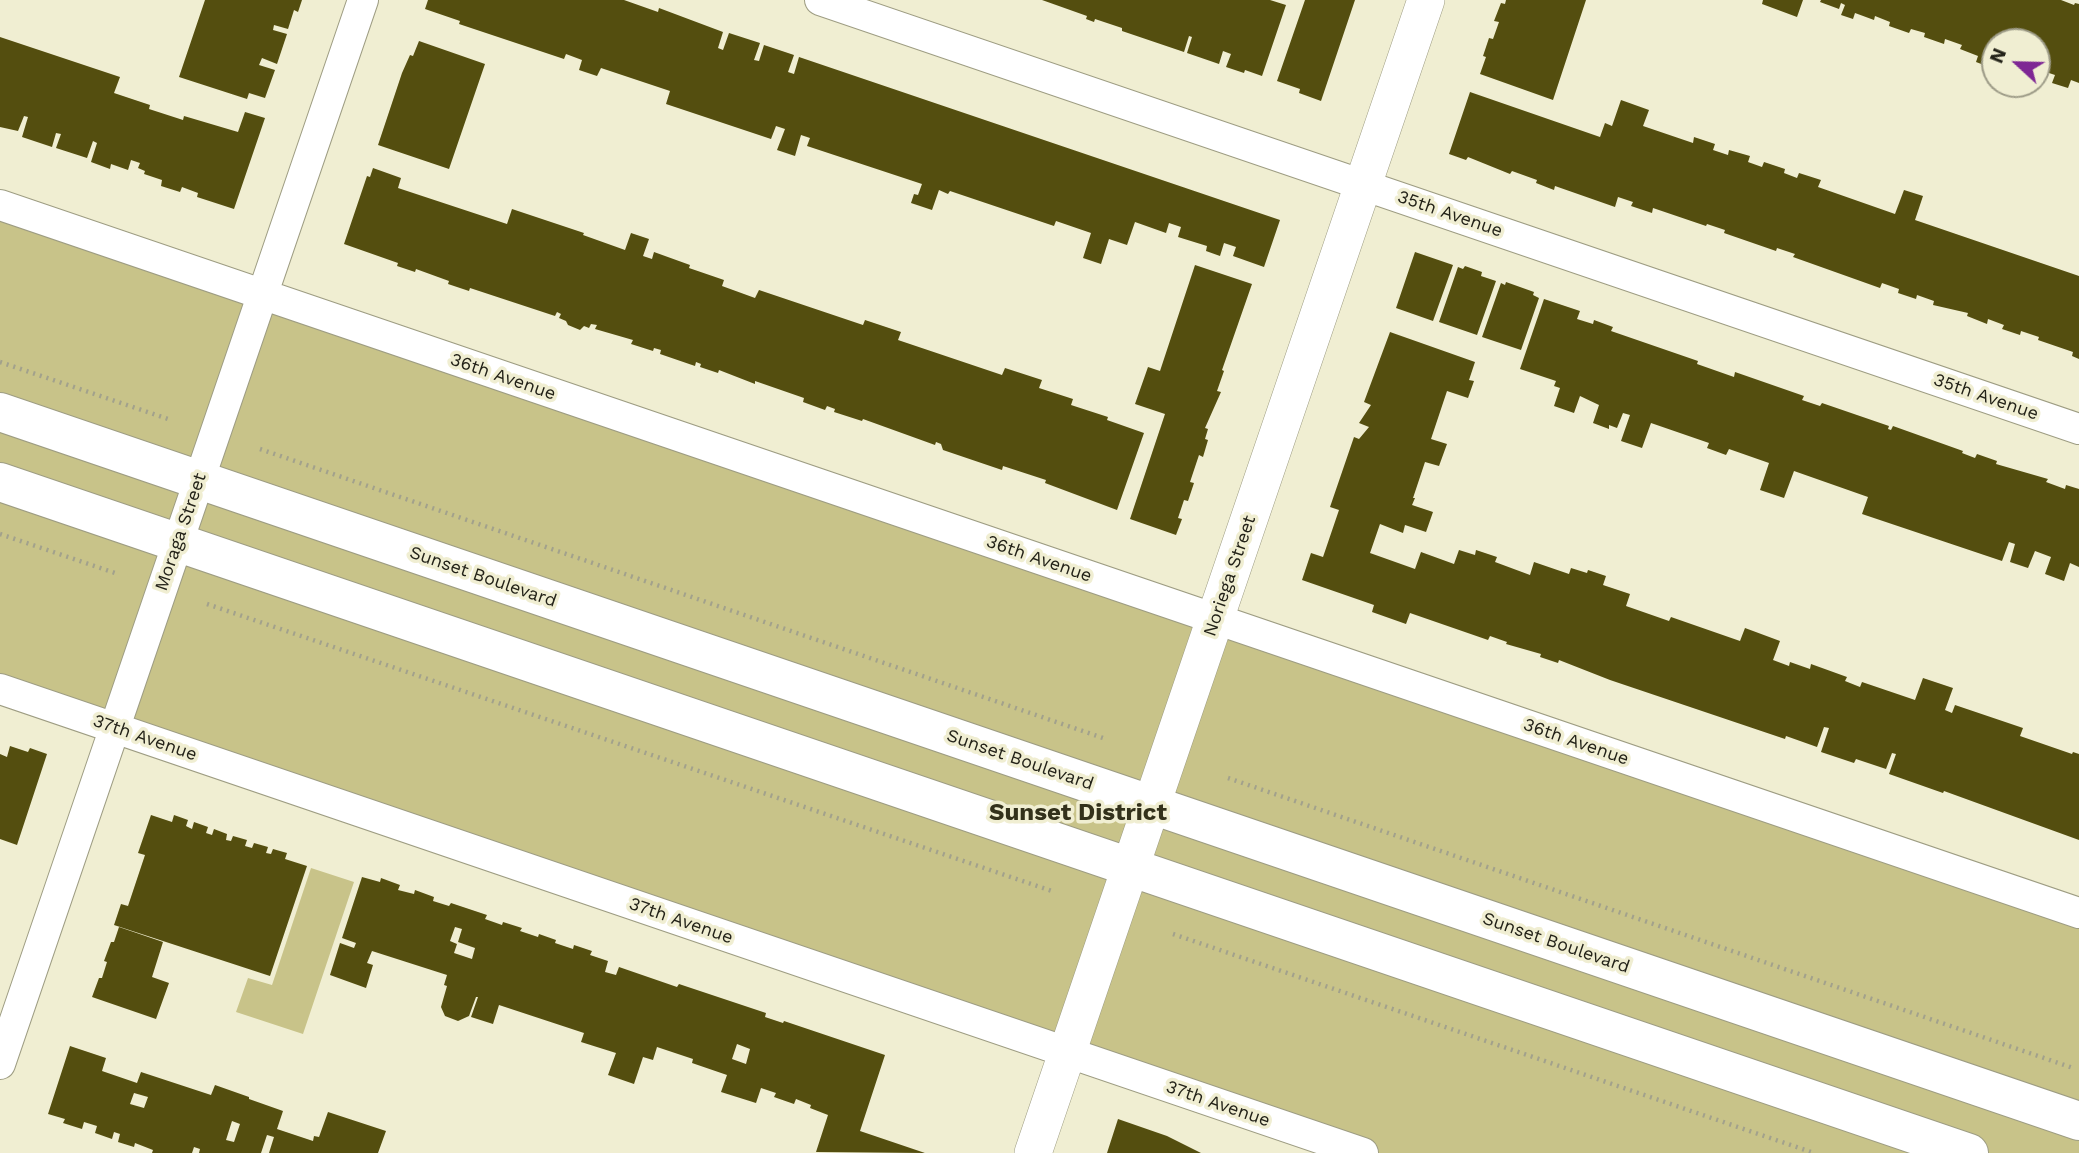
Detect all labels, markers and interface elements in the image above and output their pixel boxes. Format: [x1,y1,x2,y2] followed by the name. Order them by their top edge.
[1981,28,2051,98] north arrow
[1985,45,2011,67] text: N
[1395,186,1505,242] street label: 35th Avenue
[448,349,558,405] street label: 36th Avenue
[1931,369,2041,425] street label: 35th Avenue
[151,470,211,594] street label: Moraga Street
[1199,513,1261,639] street label: Noriega Street
[984,531,1094,587] street label: 36th Avenue
[407,542,559,612] street label: Sunset Boulevard
[90,710,200,766] street label: 37th Avenue
[1521,714,1631,770] street label: 36th Avenue
[944,725,1096,795] street label: Sunset Boulevard
[989,799,1167,827] district label: Sunset District
[626,893,736,949] street label: 37th Avenue
[1480,908,1632,978] street label: Sunset Boulevard
[1163,1076,1273,1132] street label: 37th Avenue

